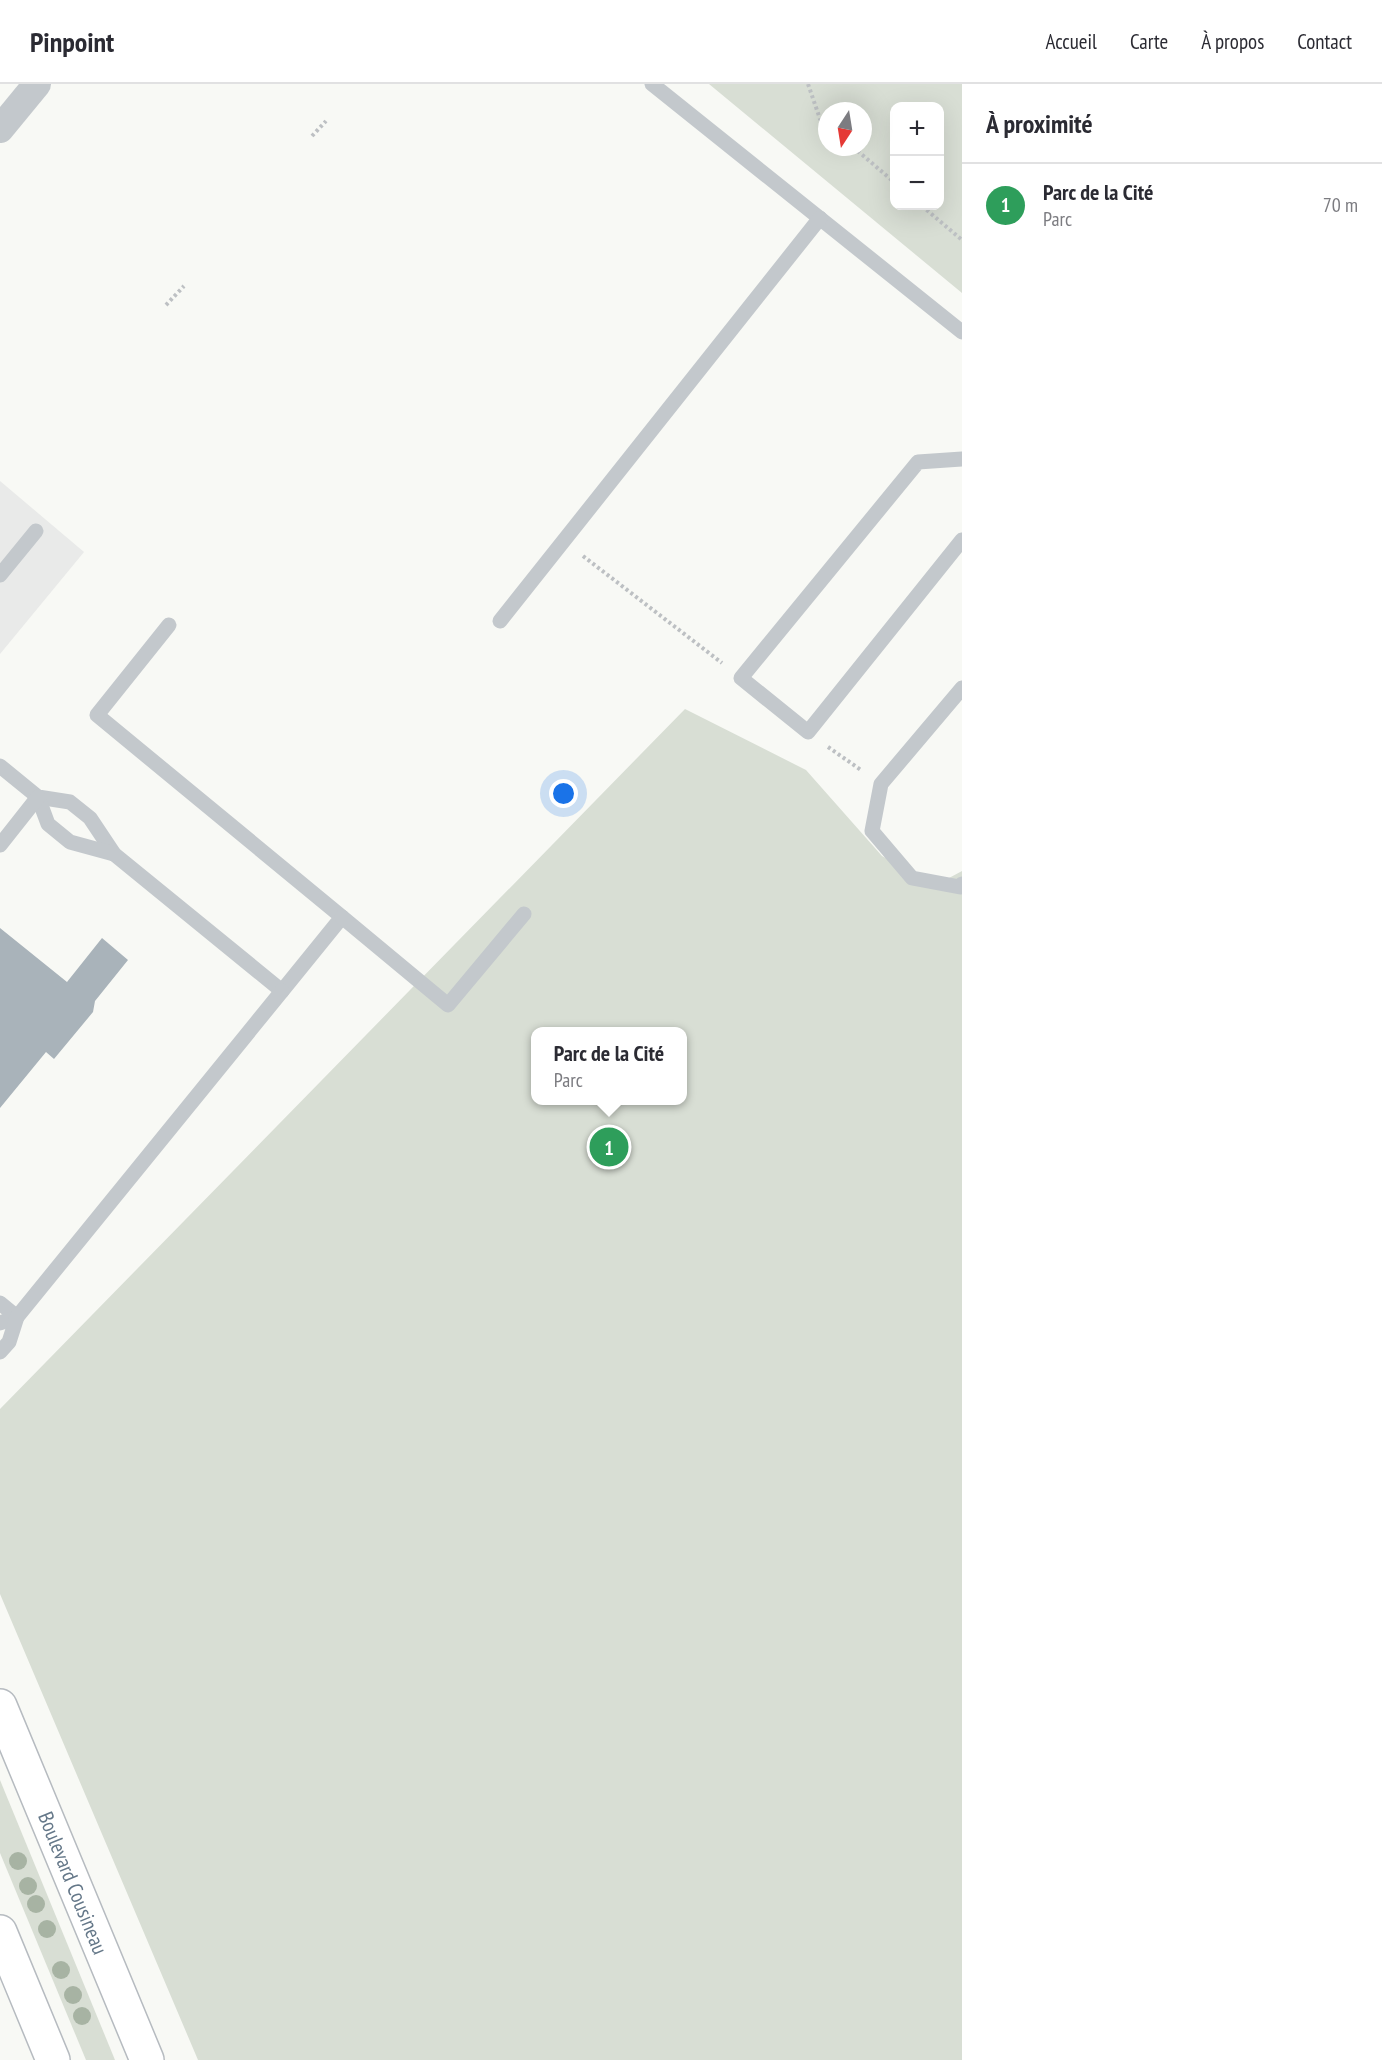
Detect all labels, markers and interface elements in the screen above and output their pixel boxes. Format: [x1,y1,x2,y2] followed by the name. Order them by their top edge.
[30,23,114,60] text: Pinpoint
[1045,28,1097,55] text: Accueil
[1130,28,1168,55] text: Carte
[1201,28,1264,55] text: À propos
[1297,28,1352,55] text: Contact
[818,102,872,156] north arrow
[890,102,944,210] map controls
[890,102,944,156] button: +
[986,107,1093,140] text: À proximité
[890,156,944,210] button: −
[1043,178,1154,206] text: Parc de la Cité
[1001,192,1010,218] text: 1
[1323,192,1358,218] text: 70 m
[1043,206,1072,232] text: Parc
[549,779,578,808] your location
[531,1027,687,1105] popup
[554,1039,664,1067] text: Parc de la Cité
[554,1067,583,1093] text: Parc
[590,1124,628,1170] pin: 1
[32,1808,114,1958] street label: Boulevard Cousineau

